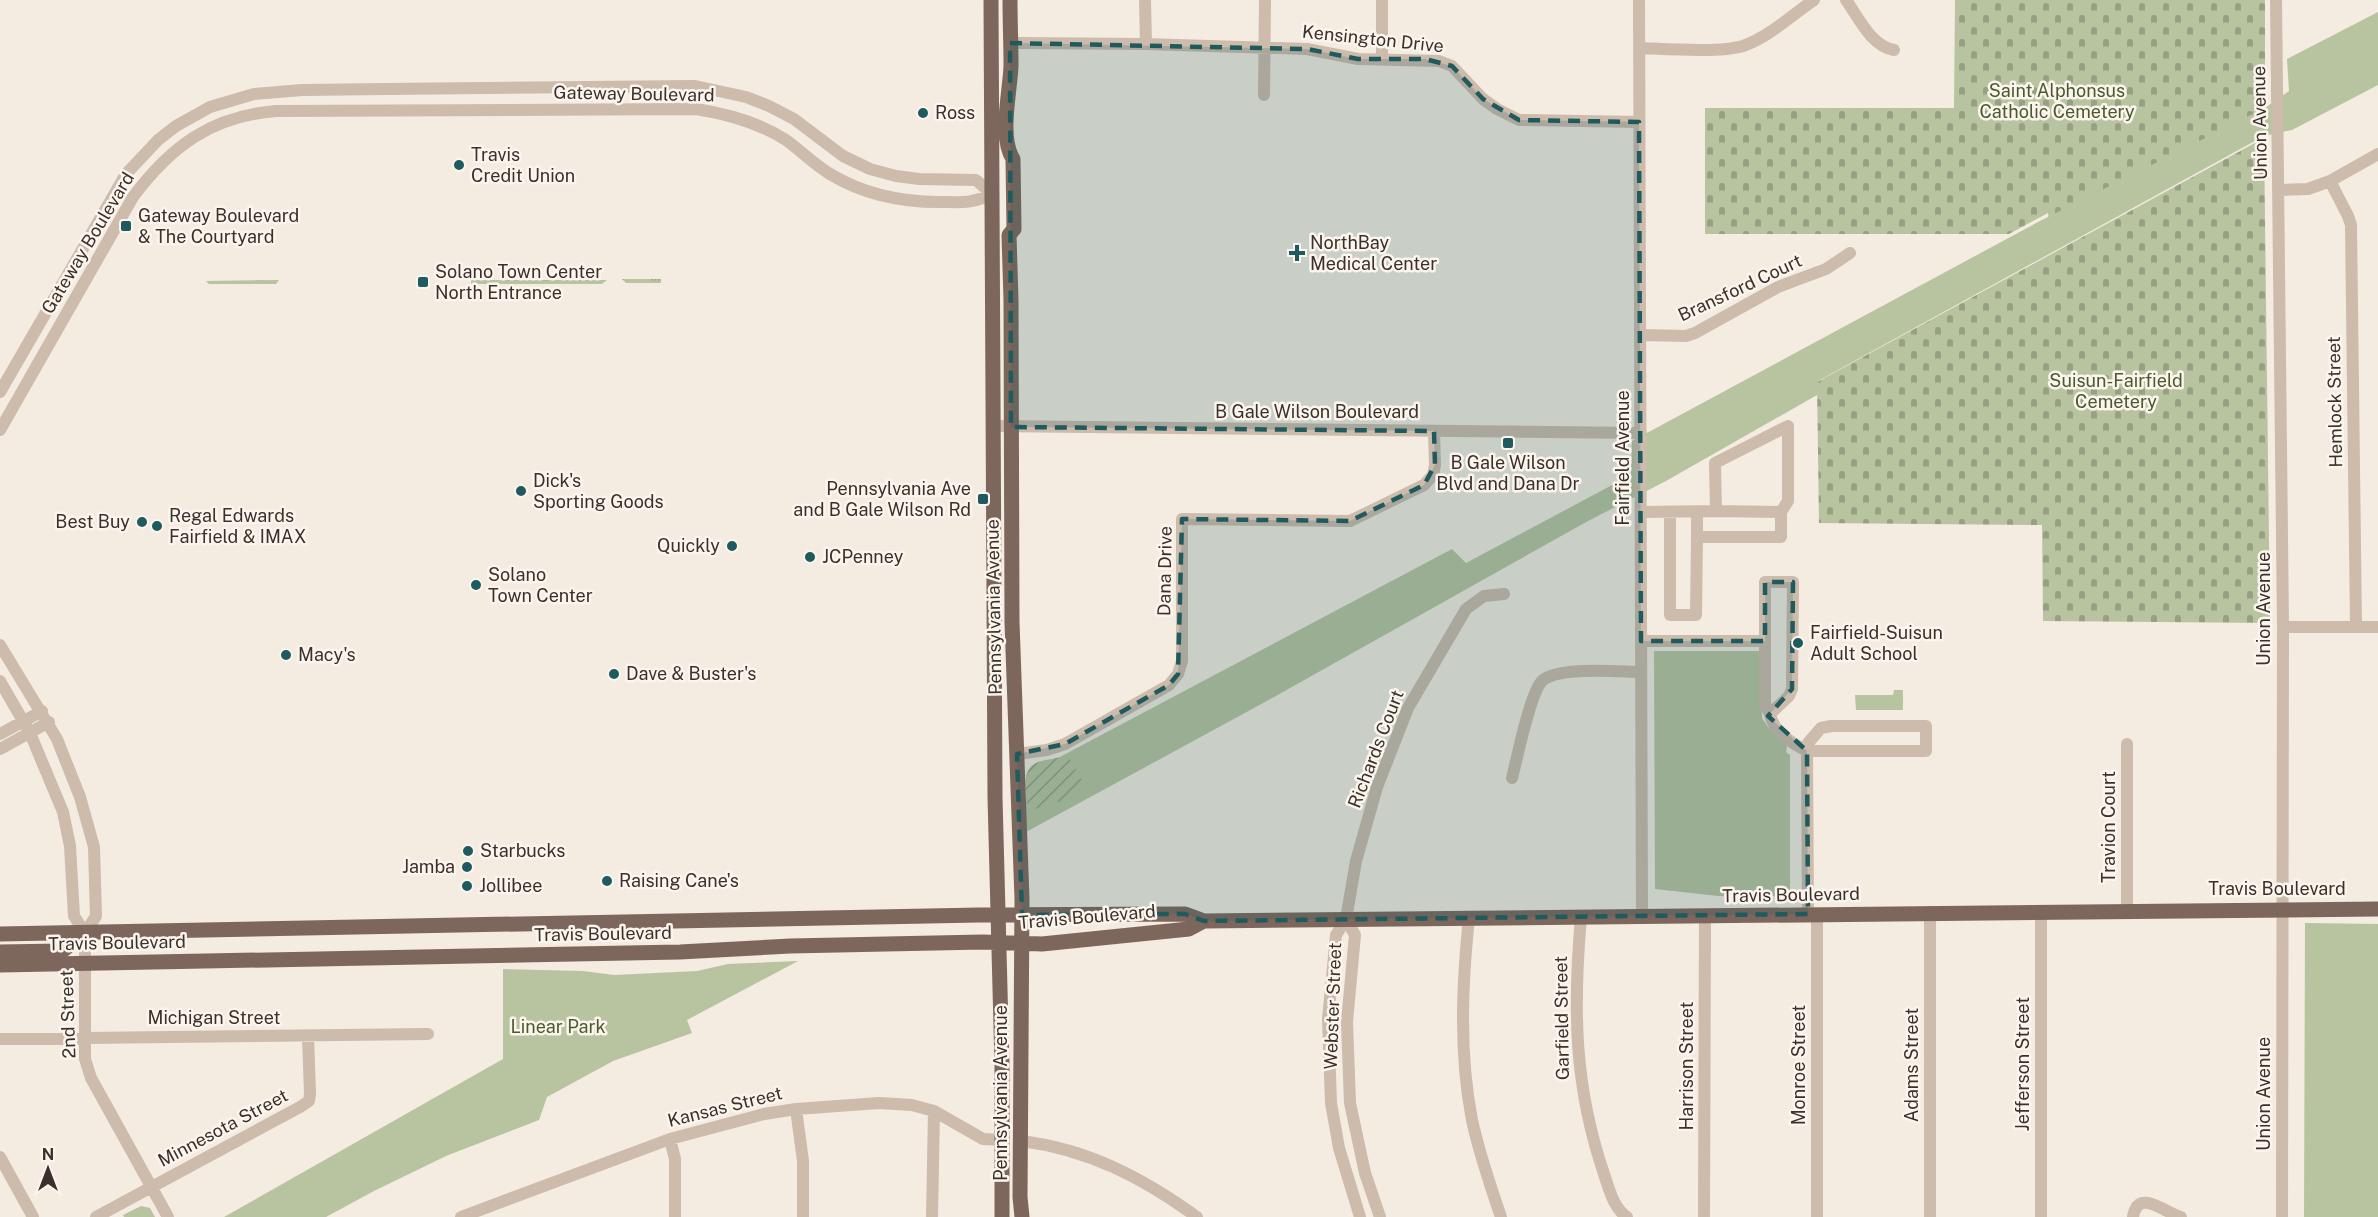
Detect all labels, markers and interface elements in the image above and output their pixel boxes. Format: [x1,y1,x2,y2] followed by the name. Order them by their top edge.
[1301,21,1445,56] street label: Kensington Drive
[2248,66,2271,180] street label: Union Avenue
[1979,80,2135,122] park label: Saint Alphonsus Catholic Cemetery
[553,82,715,105] street label: Gateway Boulevard
[935,102,975,123] place label: Ross
[916,106,930,120] marker: Ross
[471,144,575,186] place label: Travis Credit Union
[452,158,466,172] marker: Travis Credit Union
[37,168,138,317] street label: Gateway Boulevard
[138,205,299,247] place label: Gateway Boulevard & The Courtyard
[119,219,133,233] marker: Gateway Boulevard & The Courtyard
[1310,232,1437,274] place label: NorthBay Medical Center
[1288,244,1306,262] marker: NorthBay Medical Center
[1675,250,1805,325] street label: Bransford Court
[435,261,602,303] place label: Solano Town Center North Entrance
[416,275,430,289] marker: Solano Town Center North Entrance
[2323,336,2346,468] street label: Hemlock Street
[2049,370,2183,412] park label: Suisun-Fairfield Cemetery
[1612,390,1633,526] street label: Fairfield Avenue
[1215,401,1419,422] street label: B Gale Wilson Boulevard
[1501,436,1515,450] marker: B Gale Wilson Blvd and Dana Dr
[1436,452,1580,494] place label: B Gale Wilson Blvd and Dana Dr
[533,470,664,512] place label: Dick's Sporting Goods
[793,478,971,520] place label: Pennsylvania Ave and B Gale Wilson Rd
[514,484,528,498] marker: Dick's Sporting Goods
[976,492,990,506] marker: Pennsylvania Ave and B Gale Wilson Rd
[169,505,306,547] place label: Regal Edwards Fairfield & IMAX
[55,511,130,532] place label: Best Buy
[135,515,149,529] marker: Best Buy
[150,519,164,533] marker: Regal Edwards Fairfield & IMAX
[981,519,1006,695] street label: Pennsylvania Avenue
[1153,526,1176,616] street label: Dana Drive
[657,535,720,556] place label: Quickly
[725,539,739,553] marker: Quickly
[822,546,904,567] place label: JCPenney
[803,550,817,564] marker: JCPenney
[2253,552,2274,666] street label: Union Avenue
[488,564,593,606] place label: Solano Town Center
[469,578,483,592] marker: Solano Town Center
[1810,622,1943,664] place label: Fairfield-Suisun Adult School
[1791,636,1805,650] marker: Fairfield-Suisun Adult School
[298,644,356,665] place label: Macy's
[279,648,293,662] marker: Macy's
[626,663,756,684] place label: Dave & Buster's
[607,667,621,681] marker: Dave & Buster's
[1343,687,1408,811] street label: Richards Court
[2098,771,2119,883] street label: Travion Court
[480,840,565,861] place label: Starbucks
[461,844,475,858] marker: Starbucks
[402,856,455,877] place label: Jamba
[460,860,474,874] marker: Jamba
[619,870,739,891] place label: Raising Cane's
[600,874,614,888] marker: Raising Cane's
[479,875,542,896] place label: Jollibee
[2208,878,2346,899] street label: Travis Boulevard
[460,879,474,893] marker: Jollibee
[1722,883,1860,906] street label: Travis Boulevard
[1017,900,1156,933] street label: Travis Boulevard
[534,922,672,945] street label: Travis Boulevard
[48,931,186,954] street label: Travis Boulevard
[1320,942,1345,1070] street label: Webster Street
[1550,956,1573,1080] street label: Garfield Street
[55,969,80,1059] street label: 2nd Street
[2012,997,2033,1131] street label: Jefferson Street
[1676,1002,1697,1130] street label: Harrison Street
[990,1005,1011,1181] street label: Pennsylvania Avenue
[1788,1005,1809,1125] street label: Monroe Street
[147,1007,281,1028] street label: Michigan Street
[1901,1008,1922,1122] street label: Adams Street
[510,1016,606,1037] park label: Linear Park
[2253,1037,2274,1151] street label: Union Avenue
[665,1082,784,1131] street label: Kansas Street
[154,1084,291,1171] street label: Minnesota Street
[18,1139,78,1199] north arrow
[42,1145,54,1164] text: N

